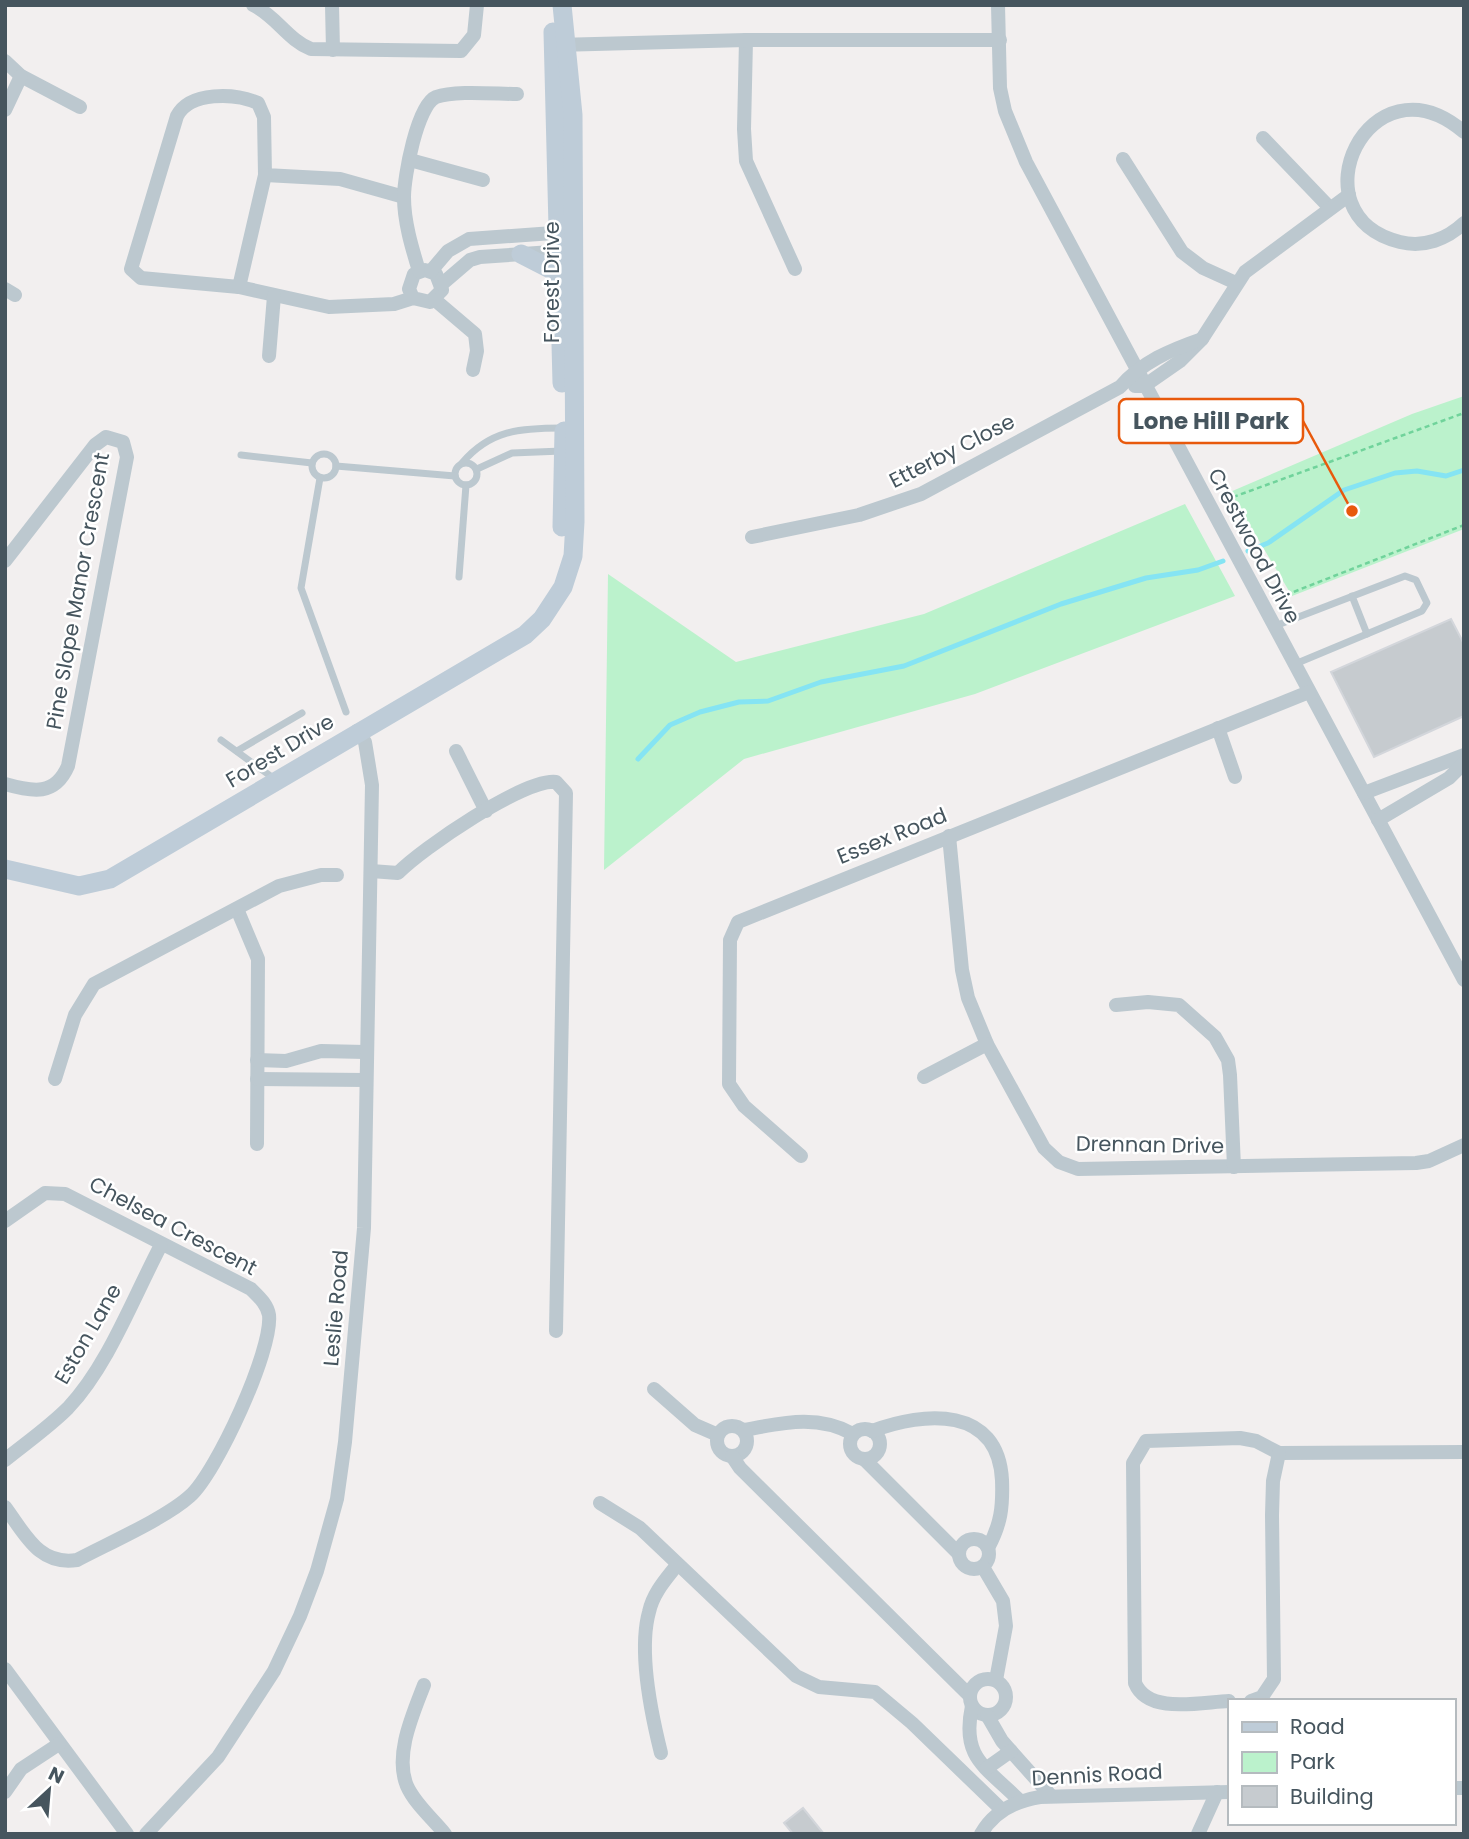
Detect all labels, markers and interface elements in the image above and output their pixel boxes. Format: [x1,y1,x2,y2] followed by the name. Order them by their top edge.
[537,221,566,343] street label: Forest Drive
[1119,399,1303,443] callout: Lone Hill Park
[1133,405,1290,437] text: Lone Hill Park
[884,406,1020,495] street label: Etterby Close
[39,450,116,732] street label: Pine Slope Manor Crescent
[1201,463,1308,629] street label: Crestwood Drive
[220,707,339,794] street label: Forest Drive
[833,800,951,871] street label: Essex Road
[1076,1129,1224,1160] street label: Drennan Drive
[84,1169,262,1282] street label: Chelsea Crescent
[316,1249,355,1367] street label: Leslie Road
[47,1278,128,1389] street label: Eston Lane
[1228,1699,1455,1825] legend
[1290,1712,1345,1741] text: Road
[1290,1747,1335,1776] text: Park
[14,1755,84,1825] north arrow
[1031,1757,1163,1792] street label: Dennis Road
[44,1760,69,1790] text: N
[1290,1782,1374,1811] text: Building

